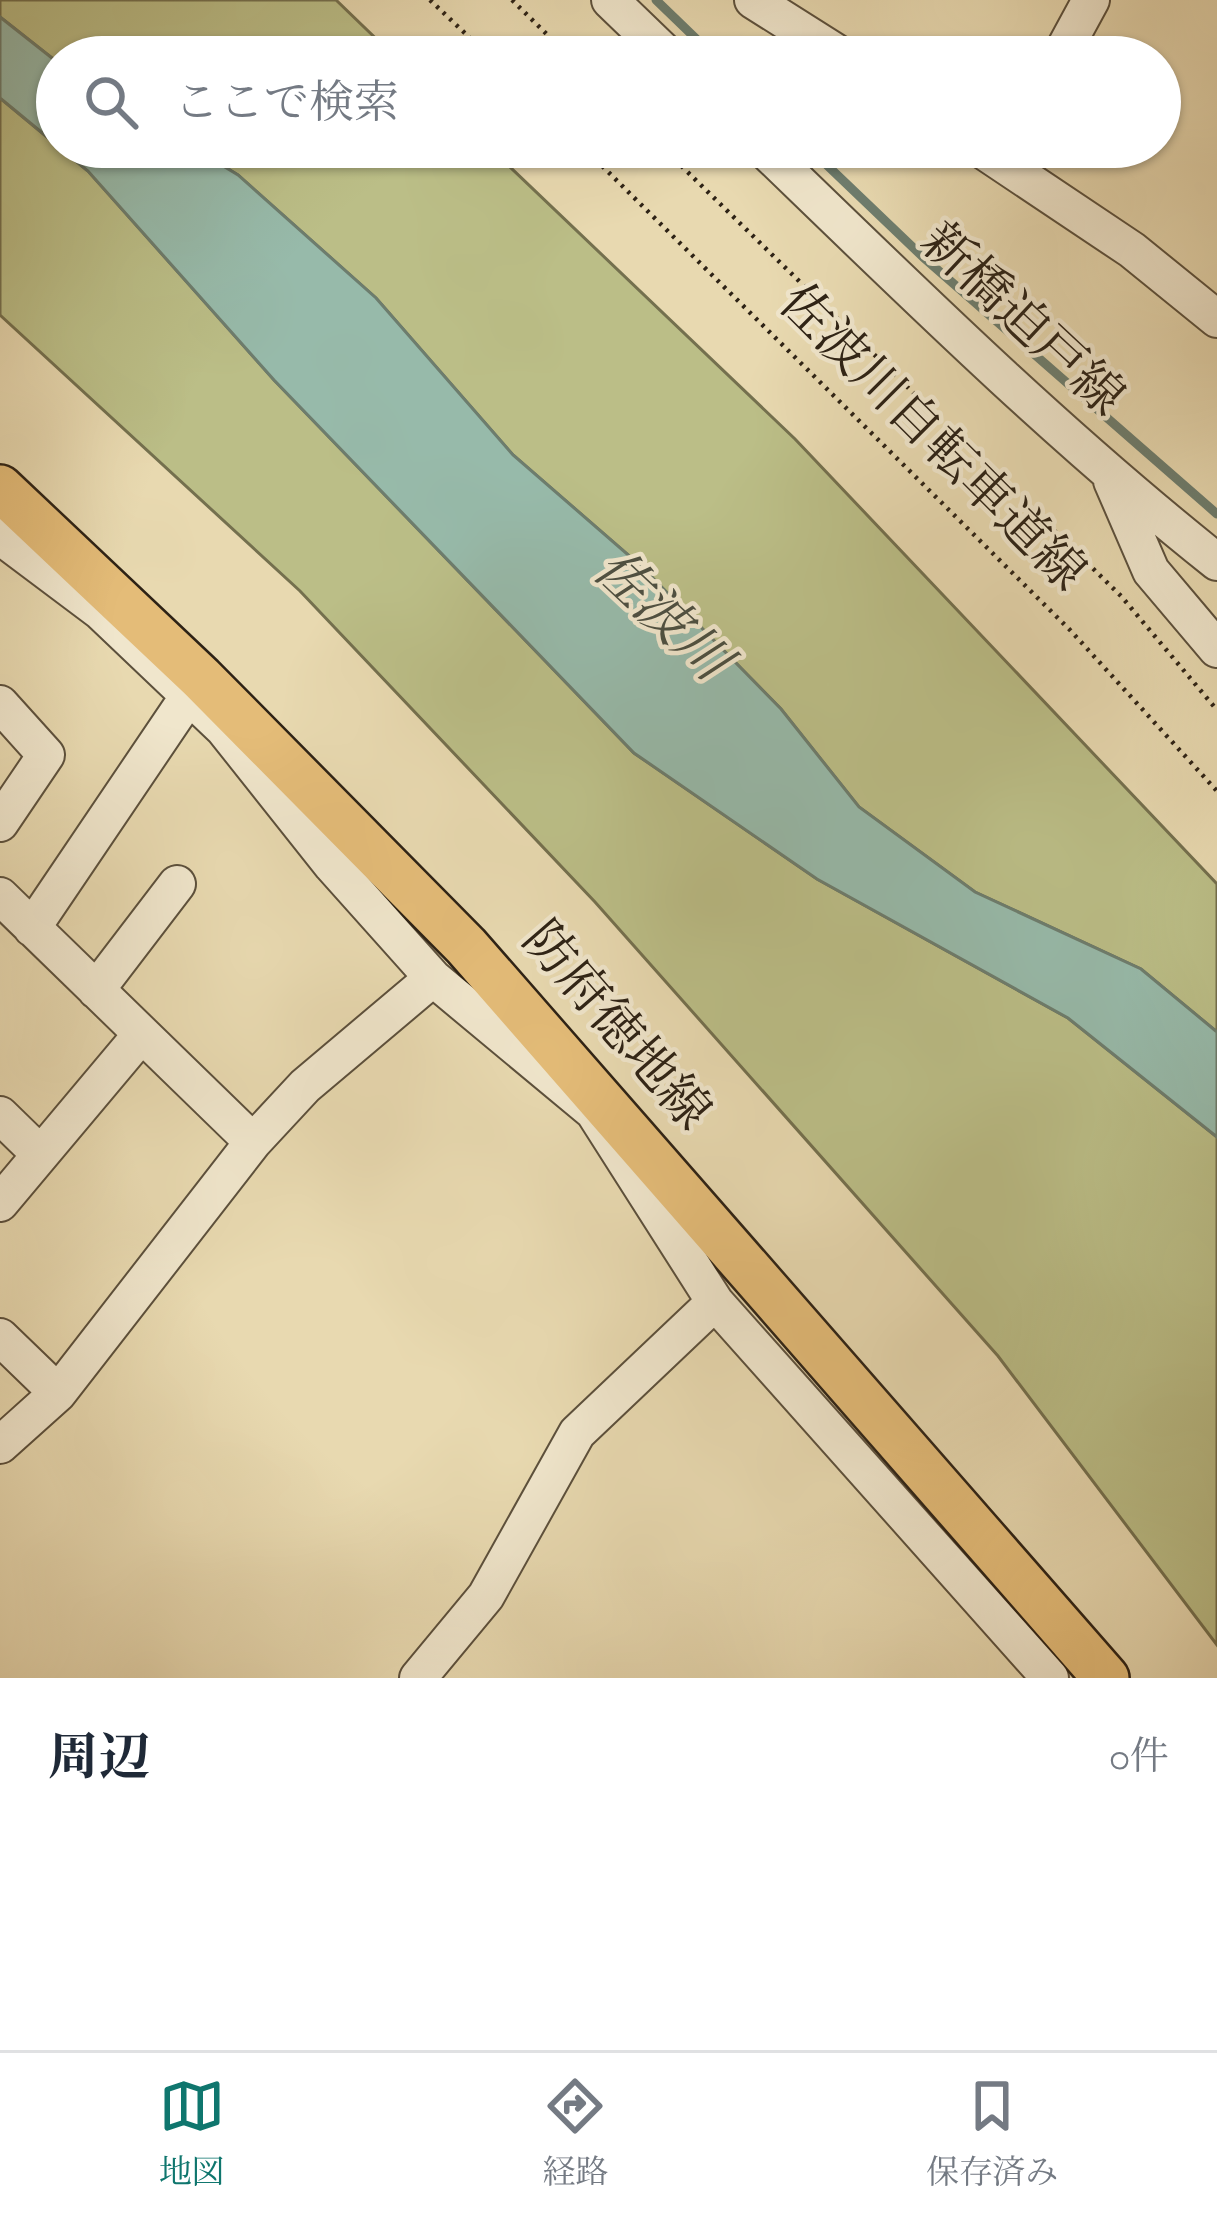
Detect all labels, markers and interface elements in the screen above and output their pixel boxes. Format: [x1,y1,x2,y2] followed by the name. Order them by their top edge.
[36,36,1181,168] search box
[78,69,144,135] icon: search
[174,74,399,139] text: ここで検索
[902,208,1138,436] street label: 新橋迫戸線
[760,270,1100,610] street label: 佐波川自転車道線
[573,534,748,705] water label: 佐波川
[503,908,725,1148] street label: 防府徳地線
[48,1725,150,1798] text: 周辺
[1109,1732,1169,1788] text: 0件
[159,2073,225,2199] tab: 地図
[542,2073,608,2199] tab: 経路
[926,2073,1058,2199] tab: 保存済み

